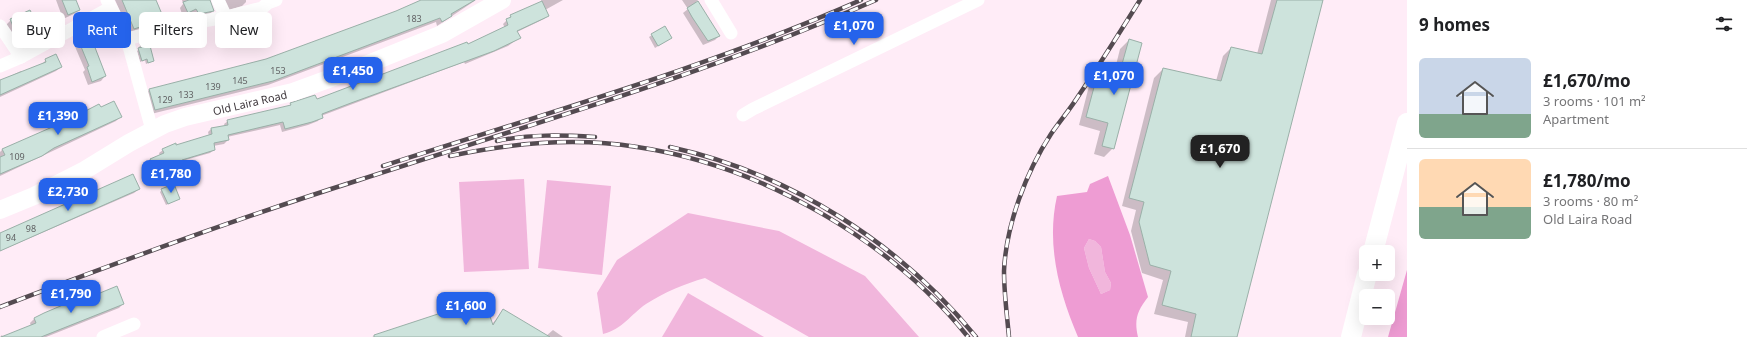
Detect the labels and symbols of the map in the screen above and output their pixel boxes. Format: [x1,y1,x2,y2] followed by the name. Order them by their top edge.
[406,12,422,25] house number: 183
[821,12,887,46] pin: £1,070
[320,57,386,91] pin: £1,450
[1081,62,1147,96] pin: £1,070
[270,64,286,77] house number: 153
[232,74,248,87] house number: 145
[205,80,221,93] house number: 139
[211,86,288,118] street label: Old Laira Road
[178,88,194,101] house number: 133
[157,93,173,106] house number: 129
[25,102,91,136] pin: £1,390
[1187,135,1253,169] pin: £1,670
[9,150,25,163] house number: 109
[138,160,204,194] pin: £1,780
[35,178,101,212] pin: £2,730
[26,222,36,235] house number: 98
[6,231,16,244] house number: 94
[38,280,104,314] pin: £1,790
[433,292,499,326] pin: £1,600

